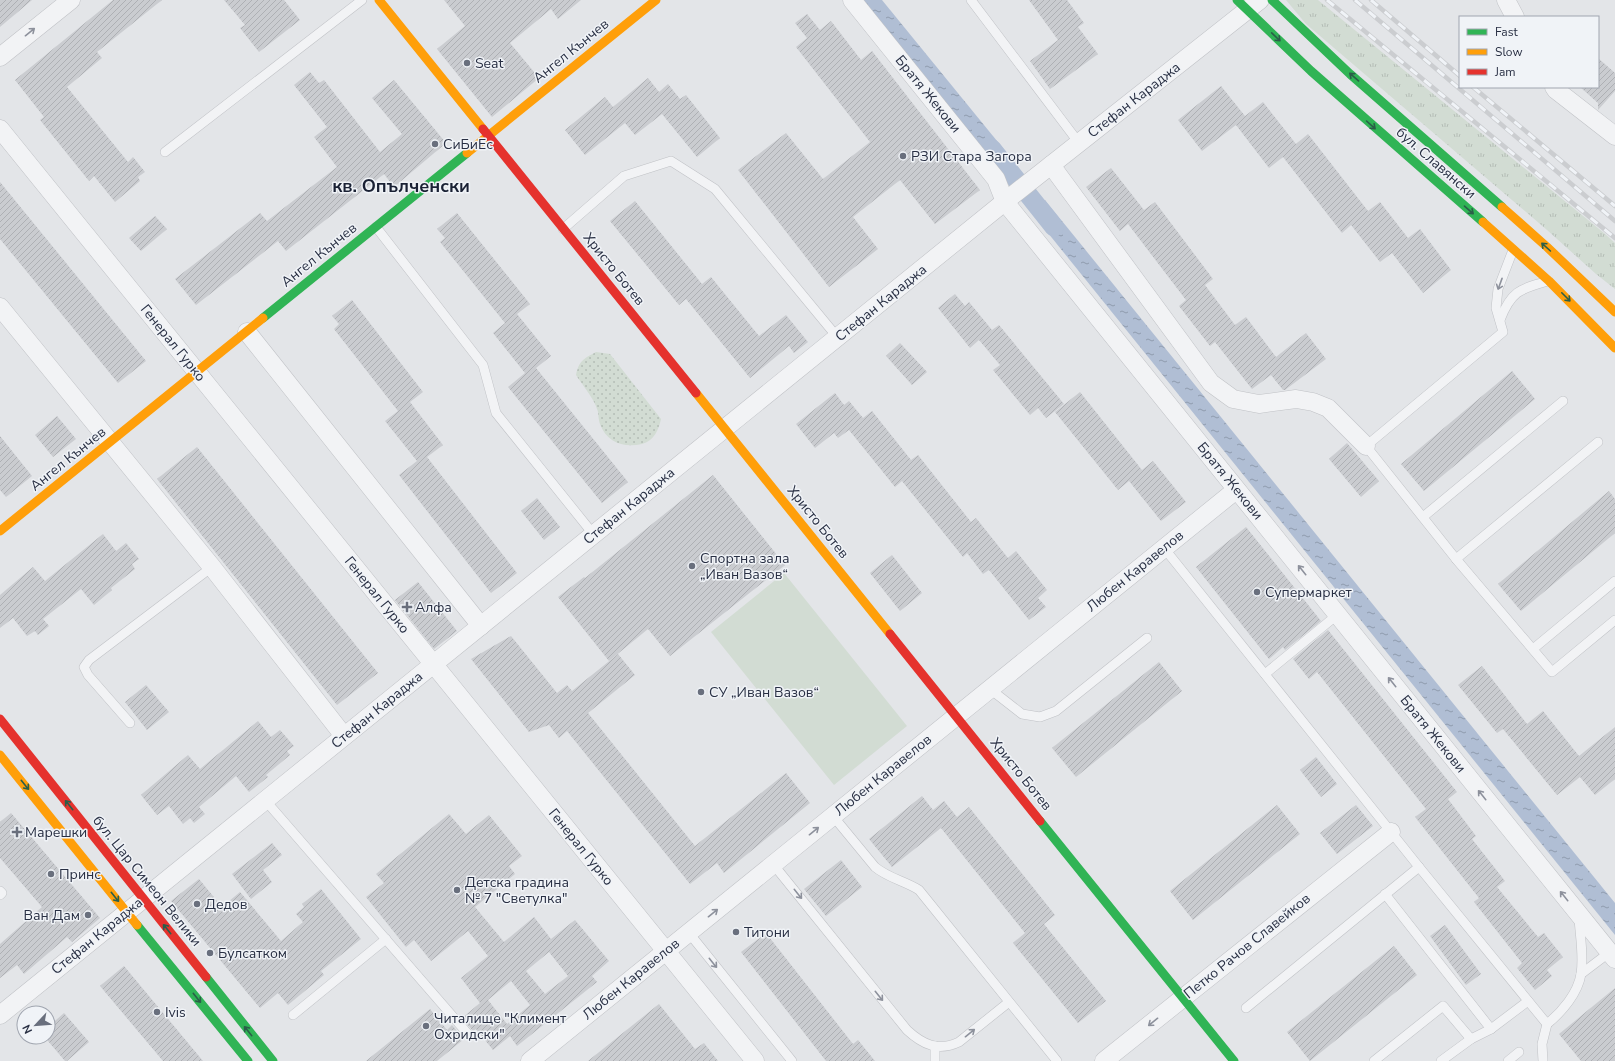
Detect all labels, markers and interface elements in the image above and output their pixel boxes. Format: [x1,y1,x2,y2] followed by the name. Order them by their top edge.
[529,14,613,87] street label: Ангел Кънчев
[1459,16,1599,88] legend
[1495,24,1518,40] text: Fast
[25,28,36,37] one-way arrow
[1271,32,1281,42] one-way arrow
[1495,44,1523,60] text: Slow
[891,51,965,137] street label: Братя Жекови
[475,54,503,73] place label: Seat
[462,58,472,68] marker: Seat
[1084,58,1184,142] street label: Стефан Караджа
[1494,64,1516,80] text: Jam
[1349,73,1360,82] one-way arrow
[1366,120,1377,129] one-way arrow
[1392,123,1480,203] street label: бул. Славянски
[443,135,493,154] place label: СиБиЕс
[430,139,440,149] marker: СиБиЕс
[911,147,1032,166] place label: РЗИ Стара Загора
[898,151,908,161] marker: РЗИ Стара Загора
[332,174,470,198] district label: кв. Опълченски
[1464,206,1474,215] one-way arrow
[277,218,361,291] street label: Ангел Кънчев
[579,229,649,310] street label: Христо Ботев
[1541,242,1552,251] one-way arrow
[831,260,931,346] street label: Стефан Караджа
[1496,277,1503,290] one-way arrow
[1561,292,1571,302] one-way arrow
[136,300,210,386] street label: Генерал Гурко
[26,422,110,495] street label: Ангел Кънчев
[1193,438,1267,524] street label: Братя Жекови
[579,463,679,549] street label: Стефан Караджа
[783,482,853,563] street label: Христо Ботев
[1083,526,1188,616] street label: Любен Каравелов
[700,549,790,584] place label: Спортна зала „Иван Вазов“
[340,552,414,638] street label: Генерал Гурко
[687,561,697,571] marker: Спортна зала „Иван Вазов“
[1297,565,1306,576] one-way arrow
[1265,583,1353,602] place label: Супермаркет
[1252,587,1262,597] marker: Супермаркет
[415,598,452,617] place label: Алфа
[402,602,412,612] marker: Алфа
[327,667,427,753] street label: Стефан Караджа
[1388,677,1396,688] one-way arrow
[709,683,819,702] place label: СУ „Иван Вазов“
[696,687,706,697] marker: СУ „Иван Вазов“
[1396,691,1470,777] street label: Братя Жекови
[831,730,936,820] street label: Любен Каравелов
[986,734,1056,815] street label: Христо Ботев
[20,779,29,790] one-way arrow
[1478,789,1487,800] one-way arrow
[65,800,73,811] one-way arrow
[544,804,618,890] street label: Генерал Гурко
[88,812,206,950] street label: бул. Цар Симеон Велики
[25,823,87,842] place label: Марешки
[12,827,22,837] marker: Марешки
[808,827,819,836] one-way arrow
[59,865,101,884] place label: Принс
[46,869,56,879] marker: Принс
[465,873,569,908] place label: Детска градина № 7 "Светулка"
[452,885,462,895] marker: Детска градина № 7 "Светулка"
[793,889,802,900] one-way arrow
[1180,889,1315,1003] street label: Петко Рачов Славейков
[1560,890,1569,901] one-way arrow
[111,891,119,902] one-way arrow
[47,893,147,979] street label: Стефан Караджа
[205,895,248,914] place label: Дедов
[192,899,202,909] marker: Дедов
[24,906,80,925] place label: Ван Дам
[707,909,718,918] one-way arrow
[83,910,93,920] marker: Ван Дам
[163,923,172,934] one-way arrow
[744,923,790,942] place label: Титони
[731,927,741,937] marker: Титони
[579,934,684,1024] street label: Любен Каравелов
[218,944,287,963] place label: Булсатком
[205,948,215,958] marker: Булсатком
[709,957,717,968] one-way arrow
[875,990,884,1001] one-way arrow
[192,993,201,1003] one-way arrow
[165,1003,186,1022] place label: Ivis
[16,1005,56,1045] north arrow
[152,1007,162,1017] marker: Ivis
[434,1009,567,1044] place label: Читалище "Климент Охридски"
[1147,1018,1158,1026] one-way arrow
[421,1021,431,1031] marker: Читалище "Климент Охридски"
[19,1022,36,1036] text: N
[244,1025,253,1036] one-way arrow
[964,1029,975,1038] one-way arrow

